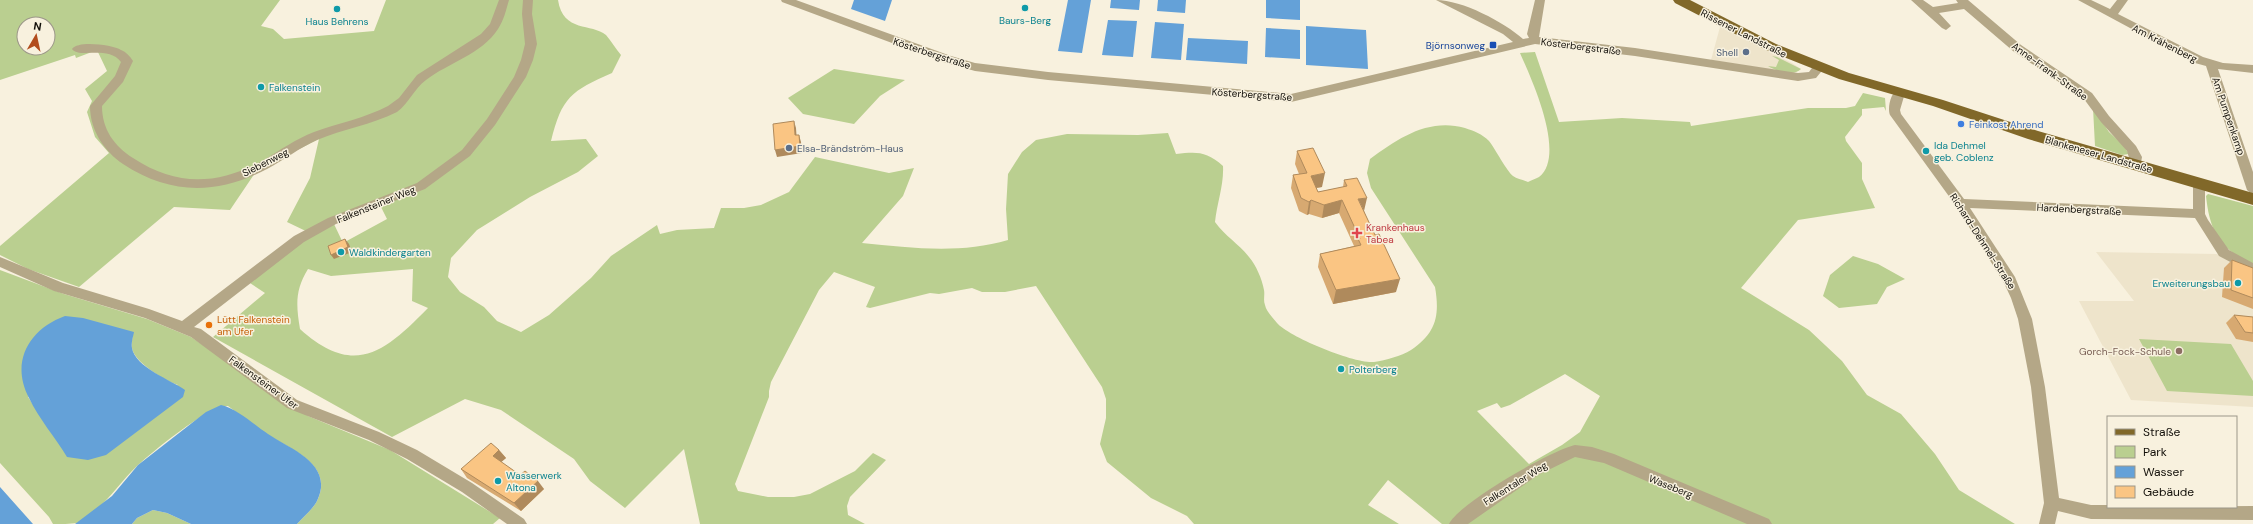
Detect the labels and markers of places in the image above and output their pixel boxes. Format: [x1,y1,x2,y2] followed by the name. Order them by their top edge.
[1020,3,1030,13] marker: Baurs-Berg
[332,4,342,14] marker: Haus Behrens
[999,14,1052,27] place label: Baurs-Berg
[305,15,369,28] place label: Haus Behrens
[1426,39,1485,52] place label: Björnsonweg
[1488,40,1498,50] marker: Björnsonweg
[1716,46,1738,59] place label: Shell
[1741,47,1751,57] marker: Shell
[269,81,320,94] place label: Falkenstein
[256,82,266,92] marker: Falkenstein
[1969,118,2044,131] place label: Feinkost Ahrend
[1956,119,1966,129] marker: Feinkost Ahrend
[1934,139,1994,164] place label: Ida Dehmel geb. Coblenz
[797,142,903,155] place label: Elsa-Brändström-Haus
[784,143,794,153] marker: Elsa-Brändström-Haus
[1921,146,1931,156] marker: Ida Dehmel geb. Coblenz
[1366,221,1425,246] place label: Krankenhaus Tabea
[1351,227,1363,239] marker: Krankenhaus Tabea
[349,246,431,259] place label: Waldkindergarten
[336,247,346,257] marker: Waldkindergarten
[2152,277,2230,290] place label: Erweiterungsbau
[2233,278,2243,288] marker: Erweiterungsbau
[217,313,290,338] place label: Lütt Falkenstein am Ufer
[204,320,214,330] marker: Lütt Falkenstein am Ufer
[2079,345,2171,358] place label: Gorch-Fock-Schule
[2174,346,2184,356] marker: Gorch-Fock-Schule
[1349,363,1397,376] place label: Polterberg
[1336,364,1346,374] marker: Polterberg
[506,469,562,494] place label: Wasserwerk Altona
[493,476,503,486] marker: Wasserwerk Altona

